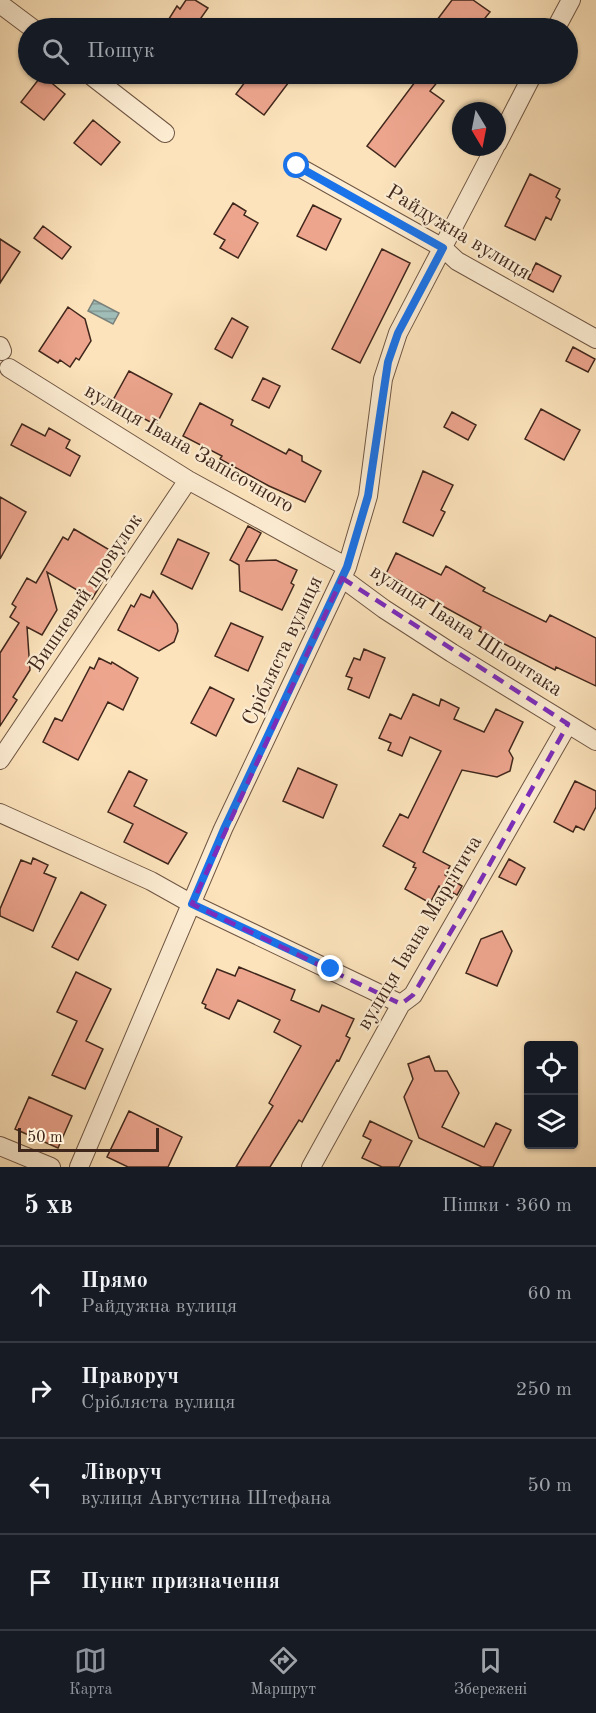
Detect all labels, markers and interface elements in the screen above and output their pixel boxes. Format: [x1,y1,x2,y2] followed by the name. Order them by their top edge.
[18,18,578,84] search box
[39,35,72,68] icon: search
[87,40,155,62] text: Пошук
[452,102,506,156] north arrow
[283,152,309,178] route start
[382,182,534,284] street label: Райдужна вулиця
[81,380,297,518] street label: вулиця Івана Запісочного
[25,510,147,676] street label: Вишневий провулок
[366,561,566,701] street label: вулиця Івана Шпонтака
[239,573,327,729] street label: Срібляста вулиця
[354,832,486,1034] street label: вулиця Івана Маргітича
[317,955,343,981] route end
[524,1041,578,1149] map controls
[524,1041,578,1095] button: locate
[524,1095,578,1149] button: layers
[18,1125,159,1152] scale bar
[27,1130,63,1146] text: 50 m
[24,1193,73,1219] text: 5 хв
[442,1196,572,1216] text: Пішки · 360 m
[81,1270,148,1292] text: Прямо
[24,1278,57,1311] icon: ahead
[527,1284,572,1304] text: 60 m
[81,1297,237,1317] text: Райдужна вулиця
[81,1366,179,1388] text: Праворуч
[24,1374,57,1407] icon: right
[516,1380,572,1400] text: 250 m
[81,1393,235,1413] text: Срібляста вулиця
[81,1462,162,1484] text: Ліворуч
[24,1470,57,1503] icon: left
[527,1476,572,1496] text: 50 m
[81,1489,331,1509] text: вулиця Августина Штефана
[24,1566,57,1599] icon: arrive
[81,1571,280,1593] text: Пункт призначення
[69,1644,112,1700] tab: Карта
[250,1644,316,1700] tab: Маршрут
[454,1644,527,1700] tab: Збережені

